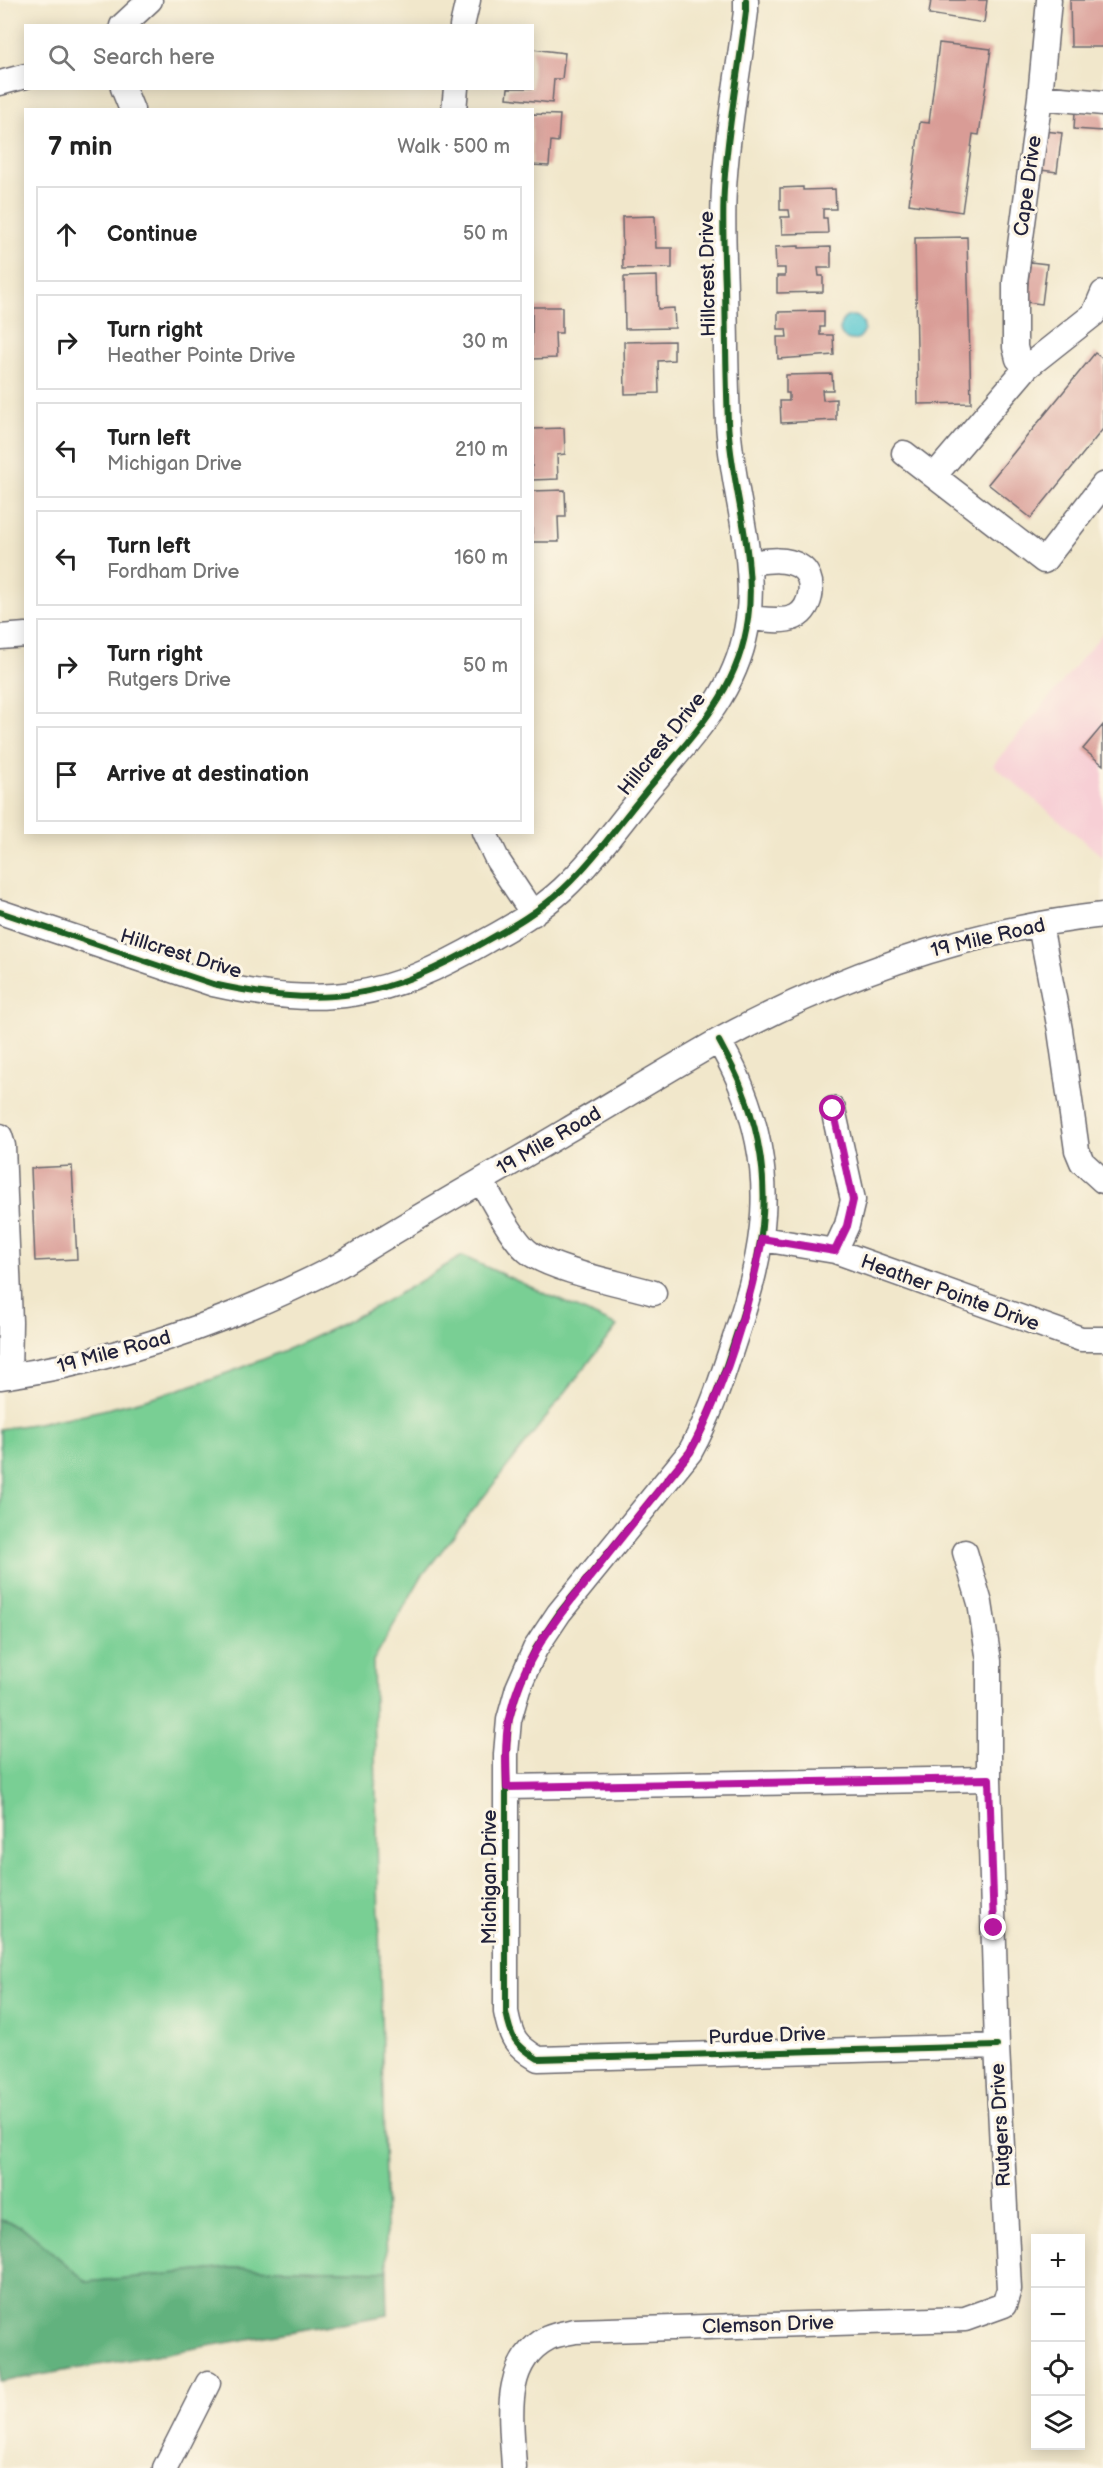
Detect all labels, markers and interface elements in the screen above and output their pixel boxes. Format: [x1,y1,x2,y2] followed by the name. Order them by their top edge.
[24,24,534,90] search box
[45,41,78,74] icon: search
[93,44,215,71] text: Search here
[48,132,112,163] text: 7 min
[1009,134,1047,238] street label: Cape Drive
[397,135,510,159] text: Walk · 500 m
[695,211,721,337] street label: Hillcrest Drive
[50,218,83,251] icon: ahead
[107,221,197,248] text: Continue
[463,222,508,246] text: 50 m
[107,317,203,344] text: Turn right
[50,326,83,359] icon: right
[462,330,508,354] text: 30 m
[107,344,295,368] text: Heather Pointe Drive
[107,425,191,452] text: Turn left
[50,434,83,467] icon: left
[455,438,508,462] text: 210 m
[107,452,242,476] text: Michigan Drive
[107,533,191,560] text: Turn left
[50,542,83,575] icon: left
[454,546,508,570] text: 160 m
[107,560,239,584] text: Fordham Drive
[107,641,203,668] text: Turn right
[50,650,83,683] icon: right
[463,654,508,678] text: 50 m
[107,668,231,692] text: Rutgers Drive
[613,687,711,800] street label: Hillcrest Drive
[50,758,83,791] icon: arrive
[107,761,309,788] text: Arrive at destination
[928,913,1048,963] street label: 19 Mile Road
[117,924,245,984] street label: Hillcrest Drive
[819,1095,845,1121] route start
[493,1101,605,1181] street label: 19 Mile Road
[857,1250,1043,1337] street label: Heather Pointe Drive
[55,1325,173,1379] street label: 19 Mile Road
[478,1809,502,1944] street label: Michigan Drive
[980,1914,1006,1940] route end
[708,2022,826,2050] street label: Purdue Drive
[986,2062,1016,2187] street label: Rutgers Drive
[1031,2234,1085,2450] map controls
[1031,2234,1085,2288] button: +
[1031,2288,1085,2342] button: −
[702,2311,834,2339] street label: Clemson Drive
[1031,2342,1085,2396] button: locate
[1031,2396,1085,2450] button: layers

